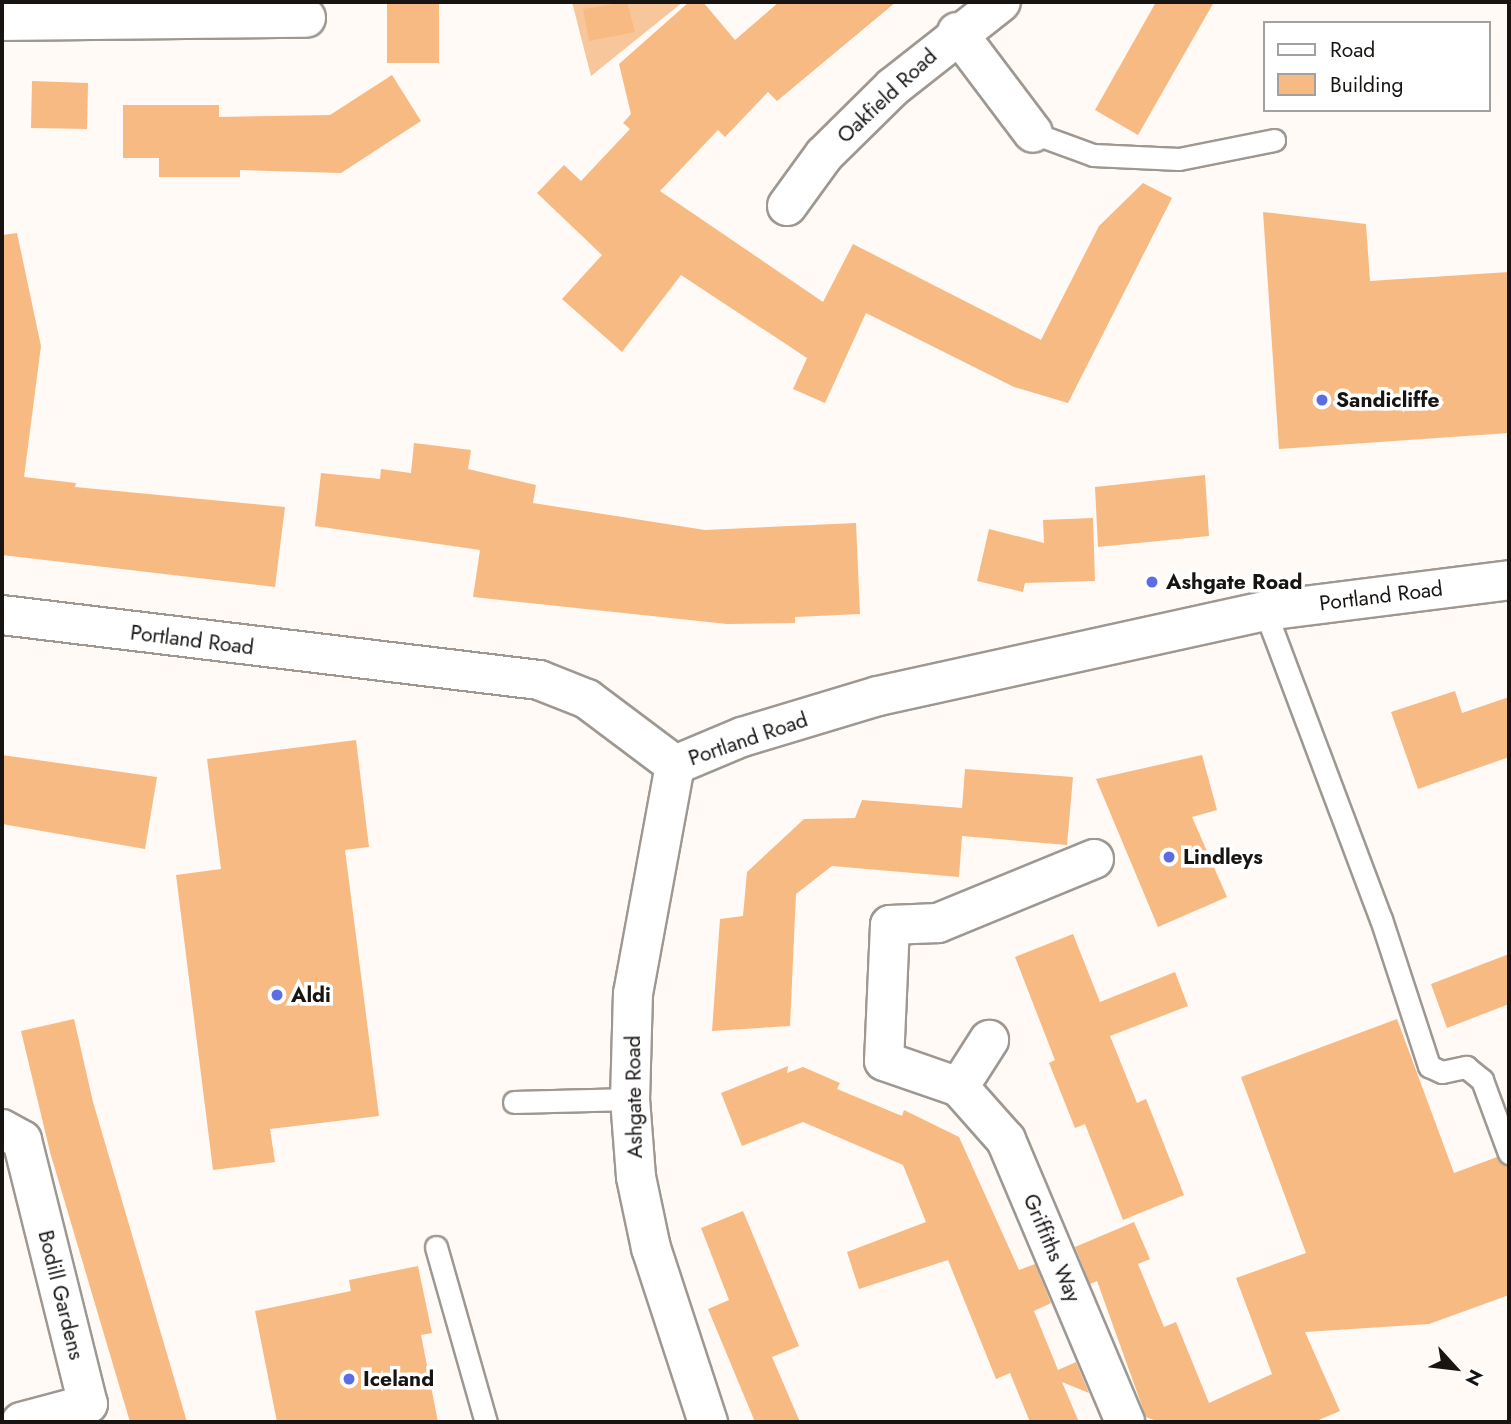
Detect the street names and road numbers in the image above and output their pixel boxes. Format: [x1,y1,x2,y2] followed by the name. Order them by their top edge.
[832,44,942,148] street label: Oakfield Road
[1318,576,1444,616] street label: Portland Road
[129,620,255,660] street label: Portland Road
[685,707,811,771] street label: Portland Road
[620,1035,648,1159] street label: Ashgate Road
[1018,1190,1086,1306] street label: Griffiths Way
[33,1228,89,1362] street label: Bodill Gardens

